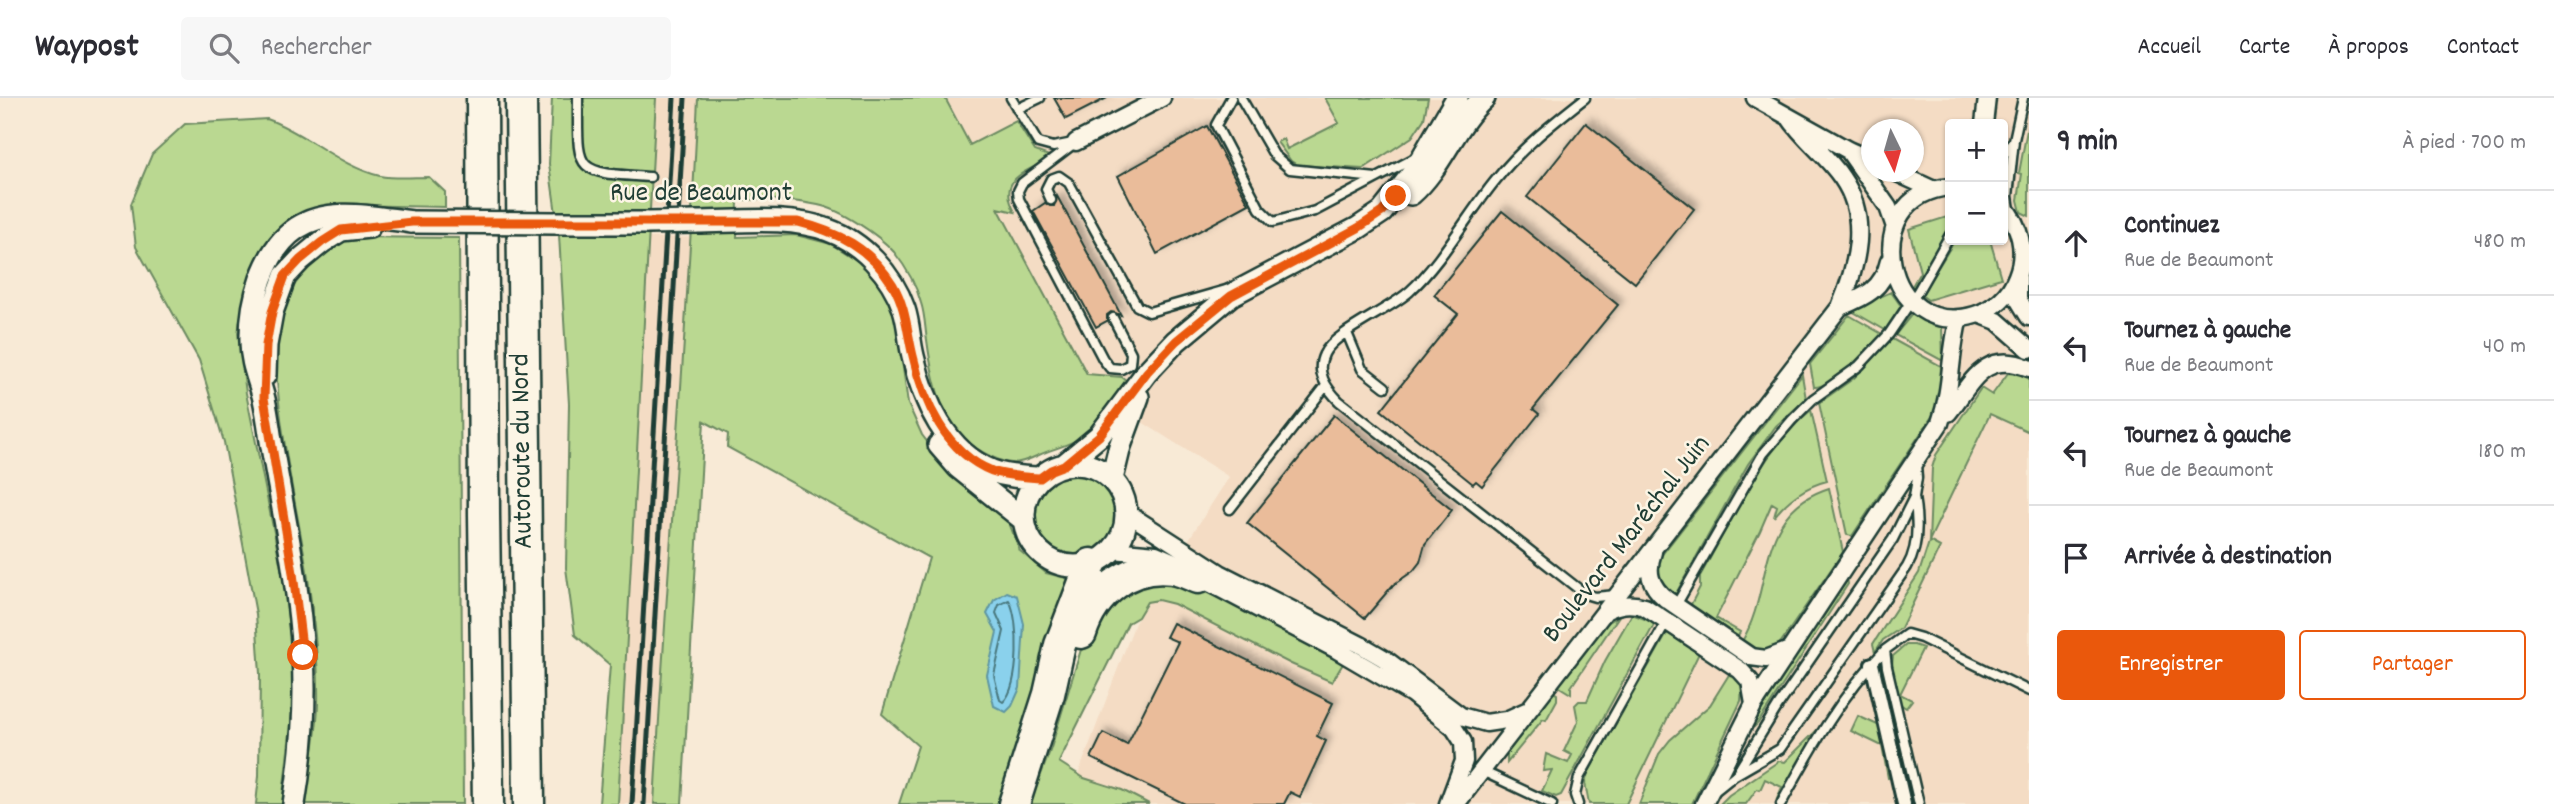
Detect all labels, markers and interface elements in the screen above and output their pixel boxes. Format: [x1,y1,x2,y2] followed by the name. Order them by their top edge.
[181,17,671,80] search box
[35,25,139,72] text: Waypost
[205,29,243,67] icon: search
[261,30,372,67] text: Rechercher
[2137,31,2201,65] text: Accueil
[2239,31,2290,65] text: Carte
[2328,31,2409,65] text: À propos
[2447,31,2519,65] text: Contact
[1861,119,1924,182] north arrow
[1945,119,2008,245] map controls
[1945,119,2008,182] button: +
[2057,122,2118,165] text: 9 min
[2402,127,2526,160] text: À pied · 700 m
[610,175,792,215] street label: Rue de Beaumont
[1380,180,1411,211] route end
[1945,182,2008,245] button: −
[2124,208,2219,245] text: Continuez
[2057,224,2095,262] icon: ahead
[2474,226,2526,259] text: 480 m
[2124,245,2274,278] text: Rue de Beaumont
[2124,313,2291,350] text: Tournez à gauche
[2057,329,2095,367] icon: left
[2483,331,2526,364] text: 40 m
[2124,350,2274,383] text: Rue de Beaumont
[502,353,546,549] street label: Autoroute du Nord
[2124,418,2291,455] text: Tournez à gauche
[1534,428,1722,652] street label: Boulevard Maréchal Juin
[2057,434,2095,472] icon: left
[2478,436,2526,469] text: 180 m
[2124,455,2274,488] text: Rue de Beaumont
[2057,539,2095,577] icon: arrive
[2124,539,2332,576] text: Arrivée à destination
[2057,630,2285,700] button: Enregistrer
[2299,630,2526,700] button: Partager
[287,639,318,670] route start

